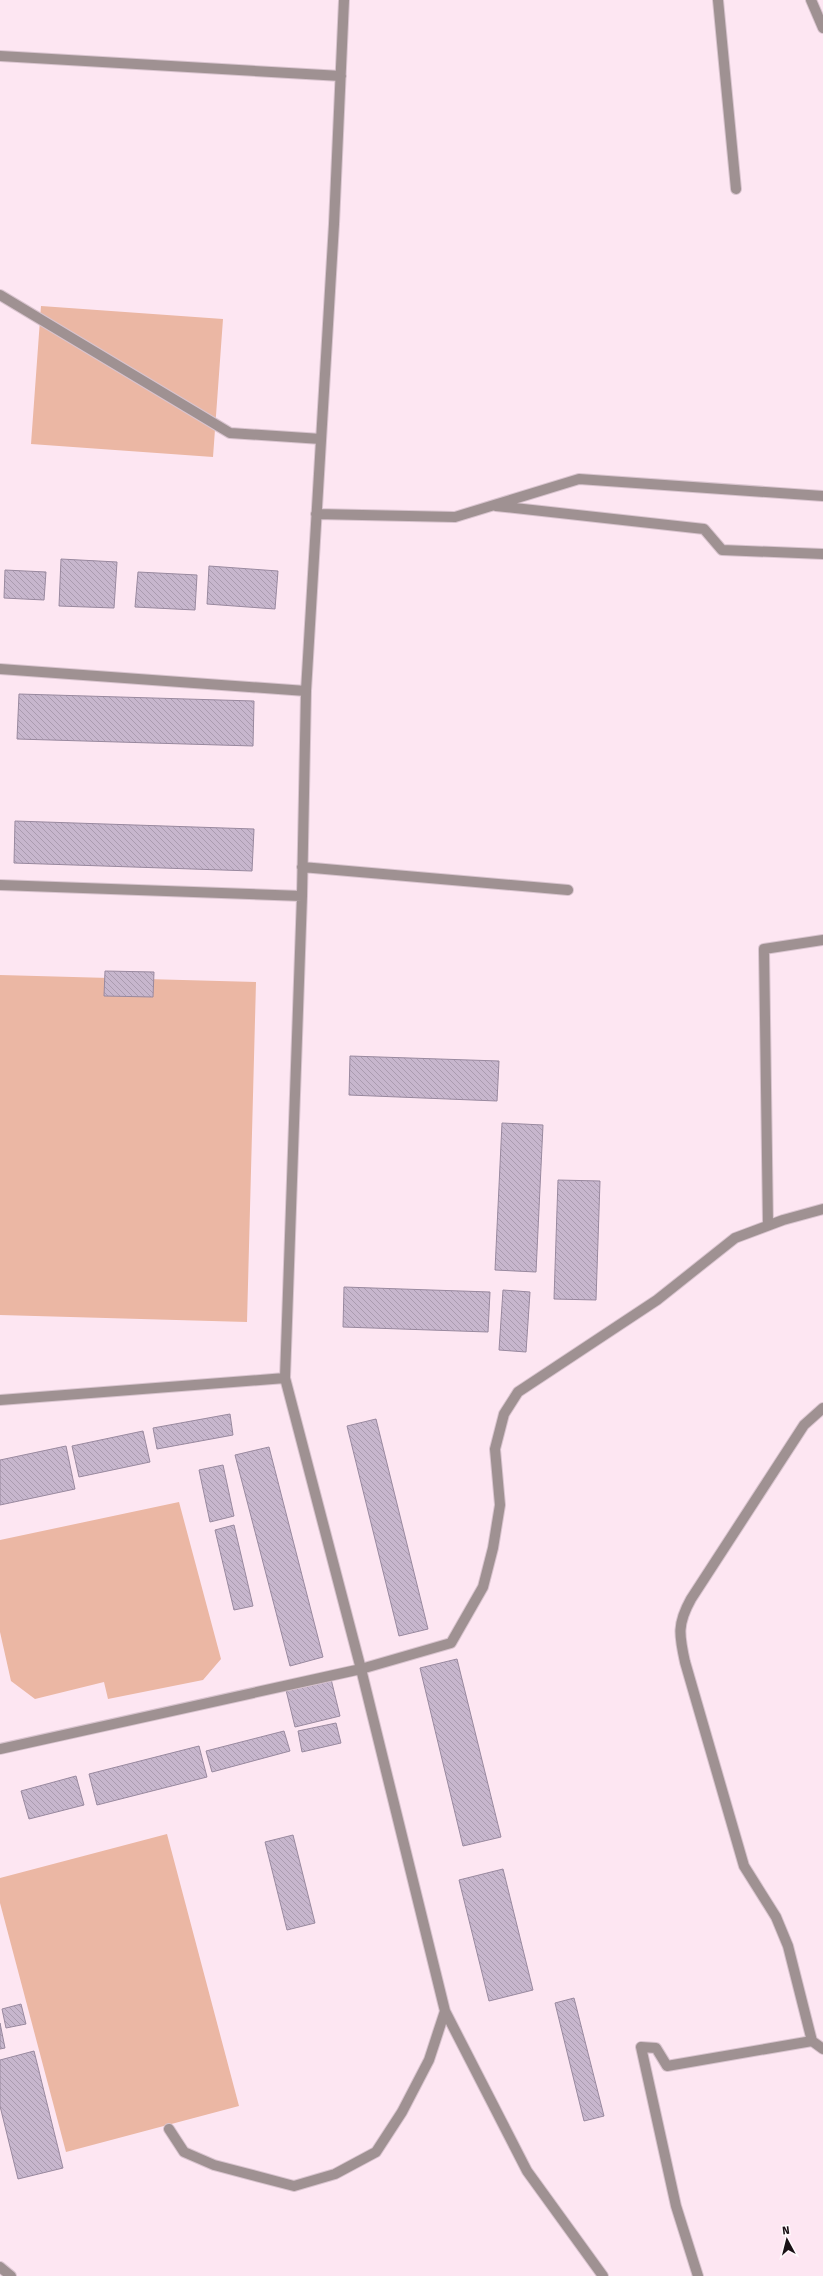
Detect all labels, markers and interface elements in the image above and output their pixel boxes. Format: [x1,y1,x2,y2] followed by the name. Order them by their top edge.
[767,2220,807,2260] north arrow
[781,2224,790,2237] text: N

